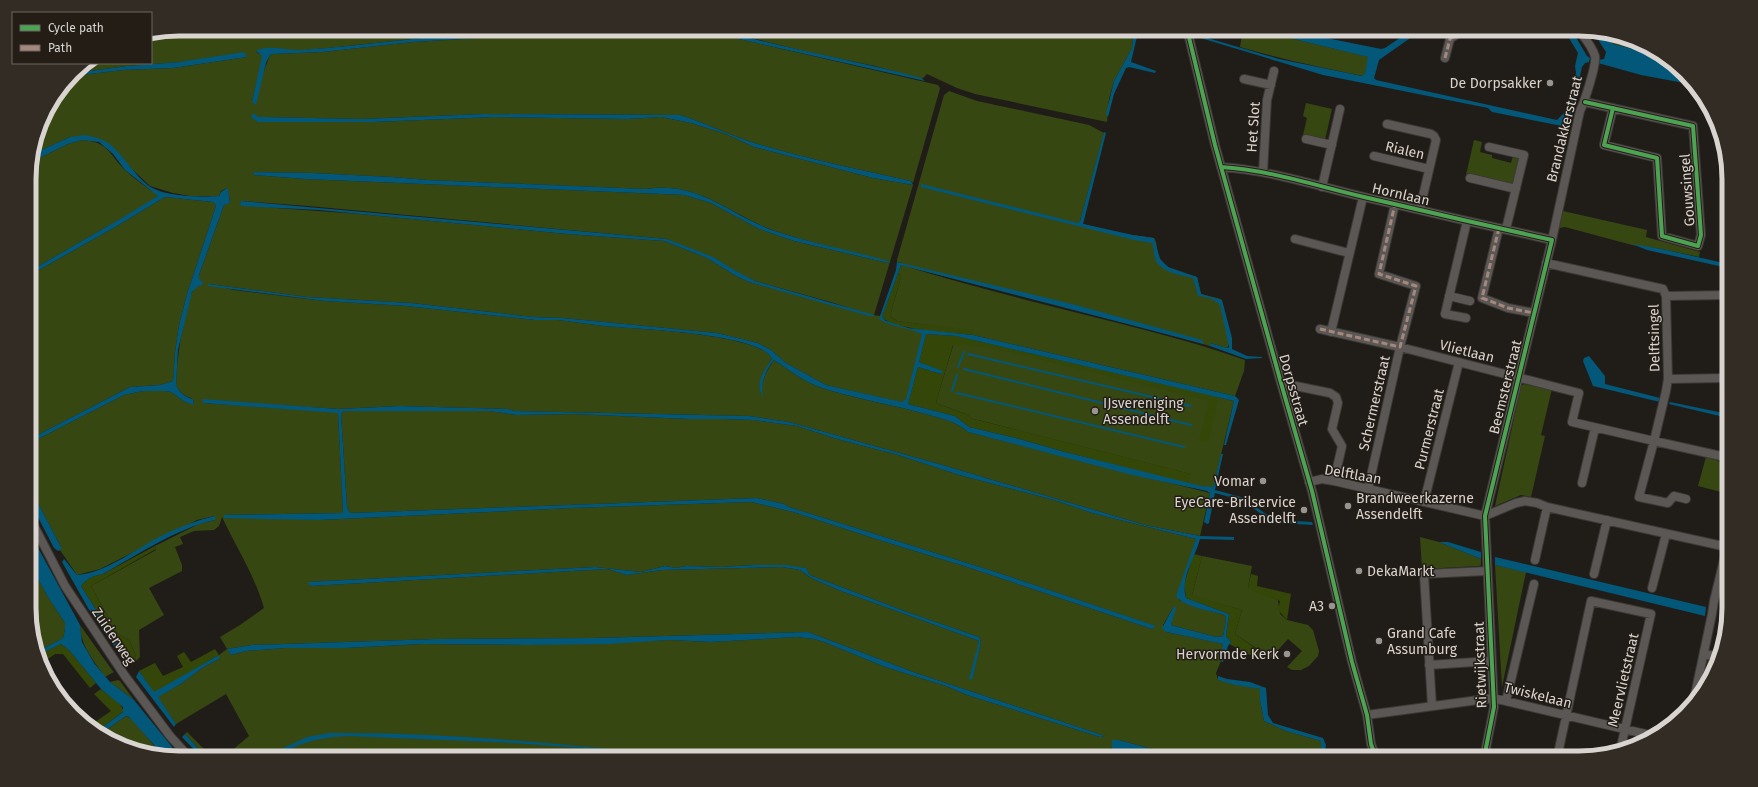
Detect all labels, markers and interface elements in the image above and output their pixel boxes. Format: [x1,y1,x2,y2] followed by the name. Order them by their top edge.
[12,12,152,64] legend
[48,21,104,35] text: Cycle path
[48,41,72,55] text: Path
[1543,73,1586,184] street label: Brandakkerstraat
[1449,75,1543,92] place label: De Dorpsakker
[1545,78,1555,88] marker: De Dorpsakker
[1243,100,1264,153] street label: Het Slot
[1384,138,1426,163] street label: Rialen
[1676,153,1699,227] street label: Gouwsingel
[1370,180,1431,209] street label: Hornlaan
[1645,304,1664,372] street label: Delftsingel
[1438,336,1496,366] street label: Vlietlaan
[1486,337,1526,436] street label: Beemsterstraat
[1275,352,1312,429] street label: Dorpsstraat
[1355,353,1394,452] street label: Schermerstraat
[1411,386,1448,471] street label: Purmerstraat
[1103,395,1184,428] place label: IJsvereniging Assendelft
[1090,406,1100,416] marker: IJsvereniging Assendelft
[1323,461,1383,488] street label: Delftlaan
[1214,473,1256,490] place label: Vomar
[1258,476,1268,486] marker: Vomar
[1356,490,1474,523] place label: Brandweerkazerne Assendelft
[1174,494,1297,527] place label: EyeCare-Brilservice Assendelft
[1343,501,1353,511] marker: Brandweerkazerne Assendelft
[1299,505,1309,515] marker: EyeCare-Brilservice Assendelft
[1367,563,1435,580] place label: DekaMarkt
[1354,566,1364,576] marker: DekaMarkt
[1309,598,1324,615] place label: A3
[1327,601,1337,611] marker: A3
[88,604,139,669] street label: Zuiderweg
[1470,620,1491,709] street label: Rietwijkstraat
[1387,625,1458,658] place label: Grand Cafe Assumburg
[1604,631,1643,729] street label: Meervlietstraat
[1374,636,1384,646] marker: Grand Cafe Assumburg
[1176,646,1280,663] place label: Hervormde Kerk
[1282,649,1292,659] marker: Hervormde Kerk
[1502,679,1574,712] street label: Twiskelaan

